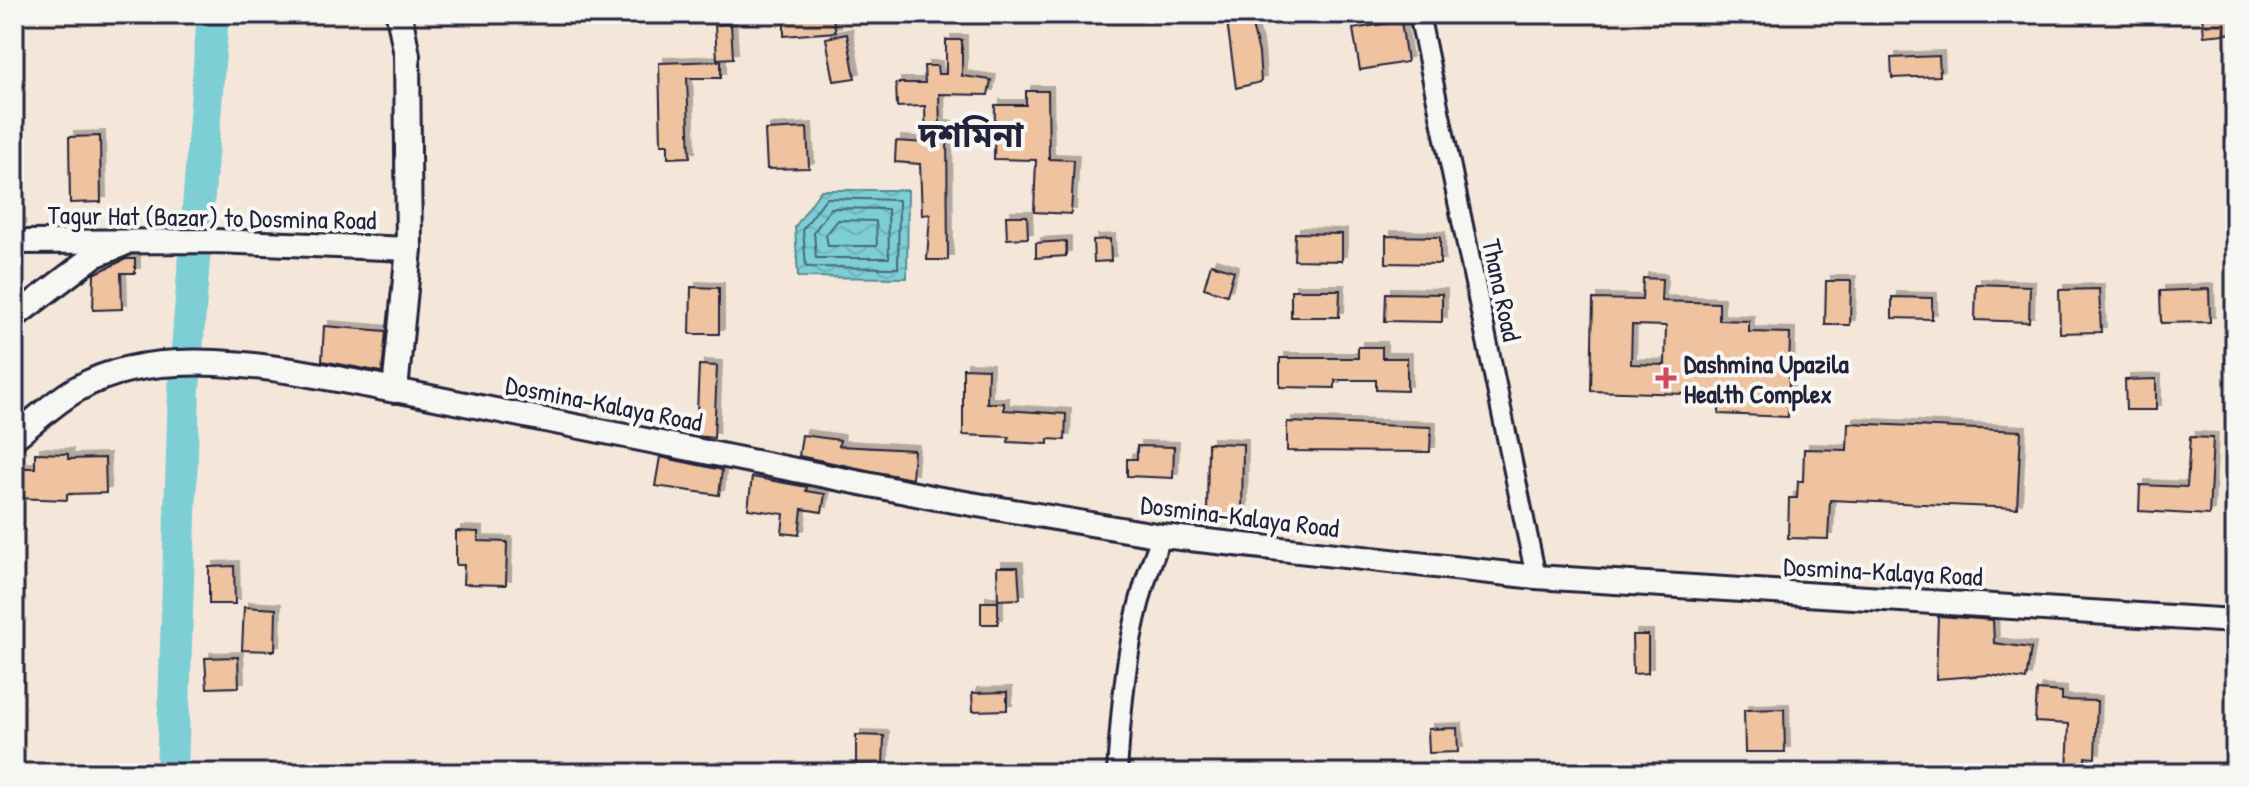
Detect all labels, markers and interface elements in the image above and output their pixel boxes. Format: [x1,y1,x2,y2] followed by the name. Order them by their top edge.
[918,112,1024,158] district label: দশমিনা
[47,197,377,237] street label: Tagur Hat (Bazar) to Dosmina Road
[1474,236,1530,344] street label: Thana Road
[1684,346,1849,412] place label: Dashmina Upazila Health Complex
[503,367,705,439] street label: Dosmina-Kalaya Road
[1655,367,1677,389] marker: Dashmina Upazila Health Complex
[1139,486,1341,546] street label: Dosmina-Kalaya Road
[1782,548,1984,594] street label: Dosmina-Kalaya Road

